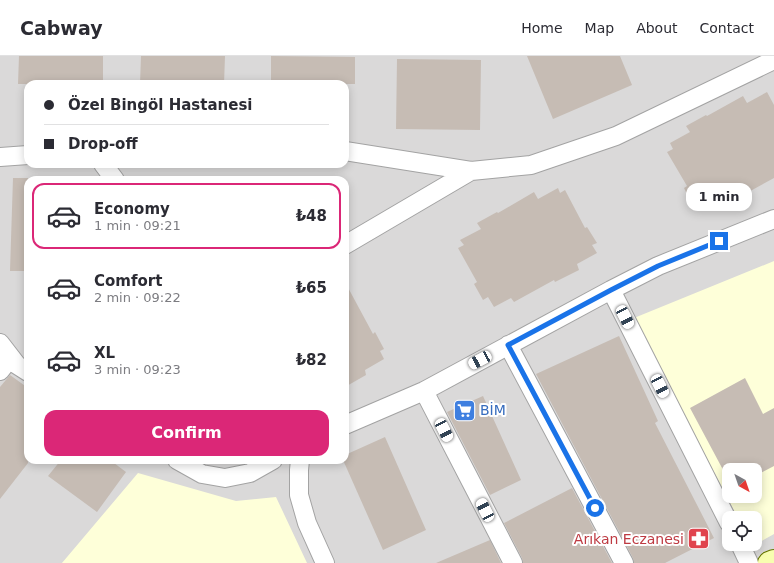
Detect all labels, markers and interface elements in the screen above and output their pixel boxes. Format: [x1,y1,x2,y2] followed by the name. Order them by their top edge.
[20,17,103,39] text: Cabway
[521,20,563,36] text: Home
[585,20,614,36] text: Map
[636,20,678,36] text: About
[700,20,754,36] text: Contact
[68,96,253,114] text: Özel Bingöl Hastanesi
[68,135,138,153] text: Drop-off
[686,183,752,211] callout: 1 min
[699,189,739,204] text: 1 min
[46,198,82,234] icon: car
[94,200,170,218] text: Economy
[296,207,327,225] text: ₺48
[94,218,181,233] text: 1 min · 09:21
[710,232,728,250] route end
[46,270,82,306] icon: car
[94,272,162,290] text: Comfort
[296,279,327,297] text: ₺65
[94,290,181,305] text: 2 min · 09:22
[614,304,636,330] car
[46,342,82,378] icon: car
[94,344,115,362] text: XL
[467,349,493,371] car
[296,351,327,369] text: ₺82
[94,362,181,377] text: 3 min · 09:23
[649,373,671,399] car
[451,397,477,423] supermarket icon: BİM
[480,401,506,418] place label: BİM
[44,410,329,456] button: Confirm
[433,417,455,443] car
[722,463,762,503] north arrow
[722,463,762,551] map controls
[474,497,496,523] car
[586,499,604,517] route start
[722,511,762,551] button: locate
[686,526,712,552] pharmacy icon: Arıkan Eczanesi
[574,531,684,547] place label: Arıkan Eczanesi

